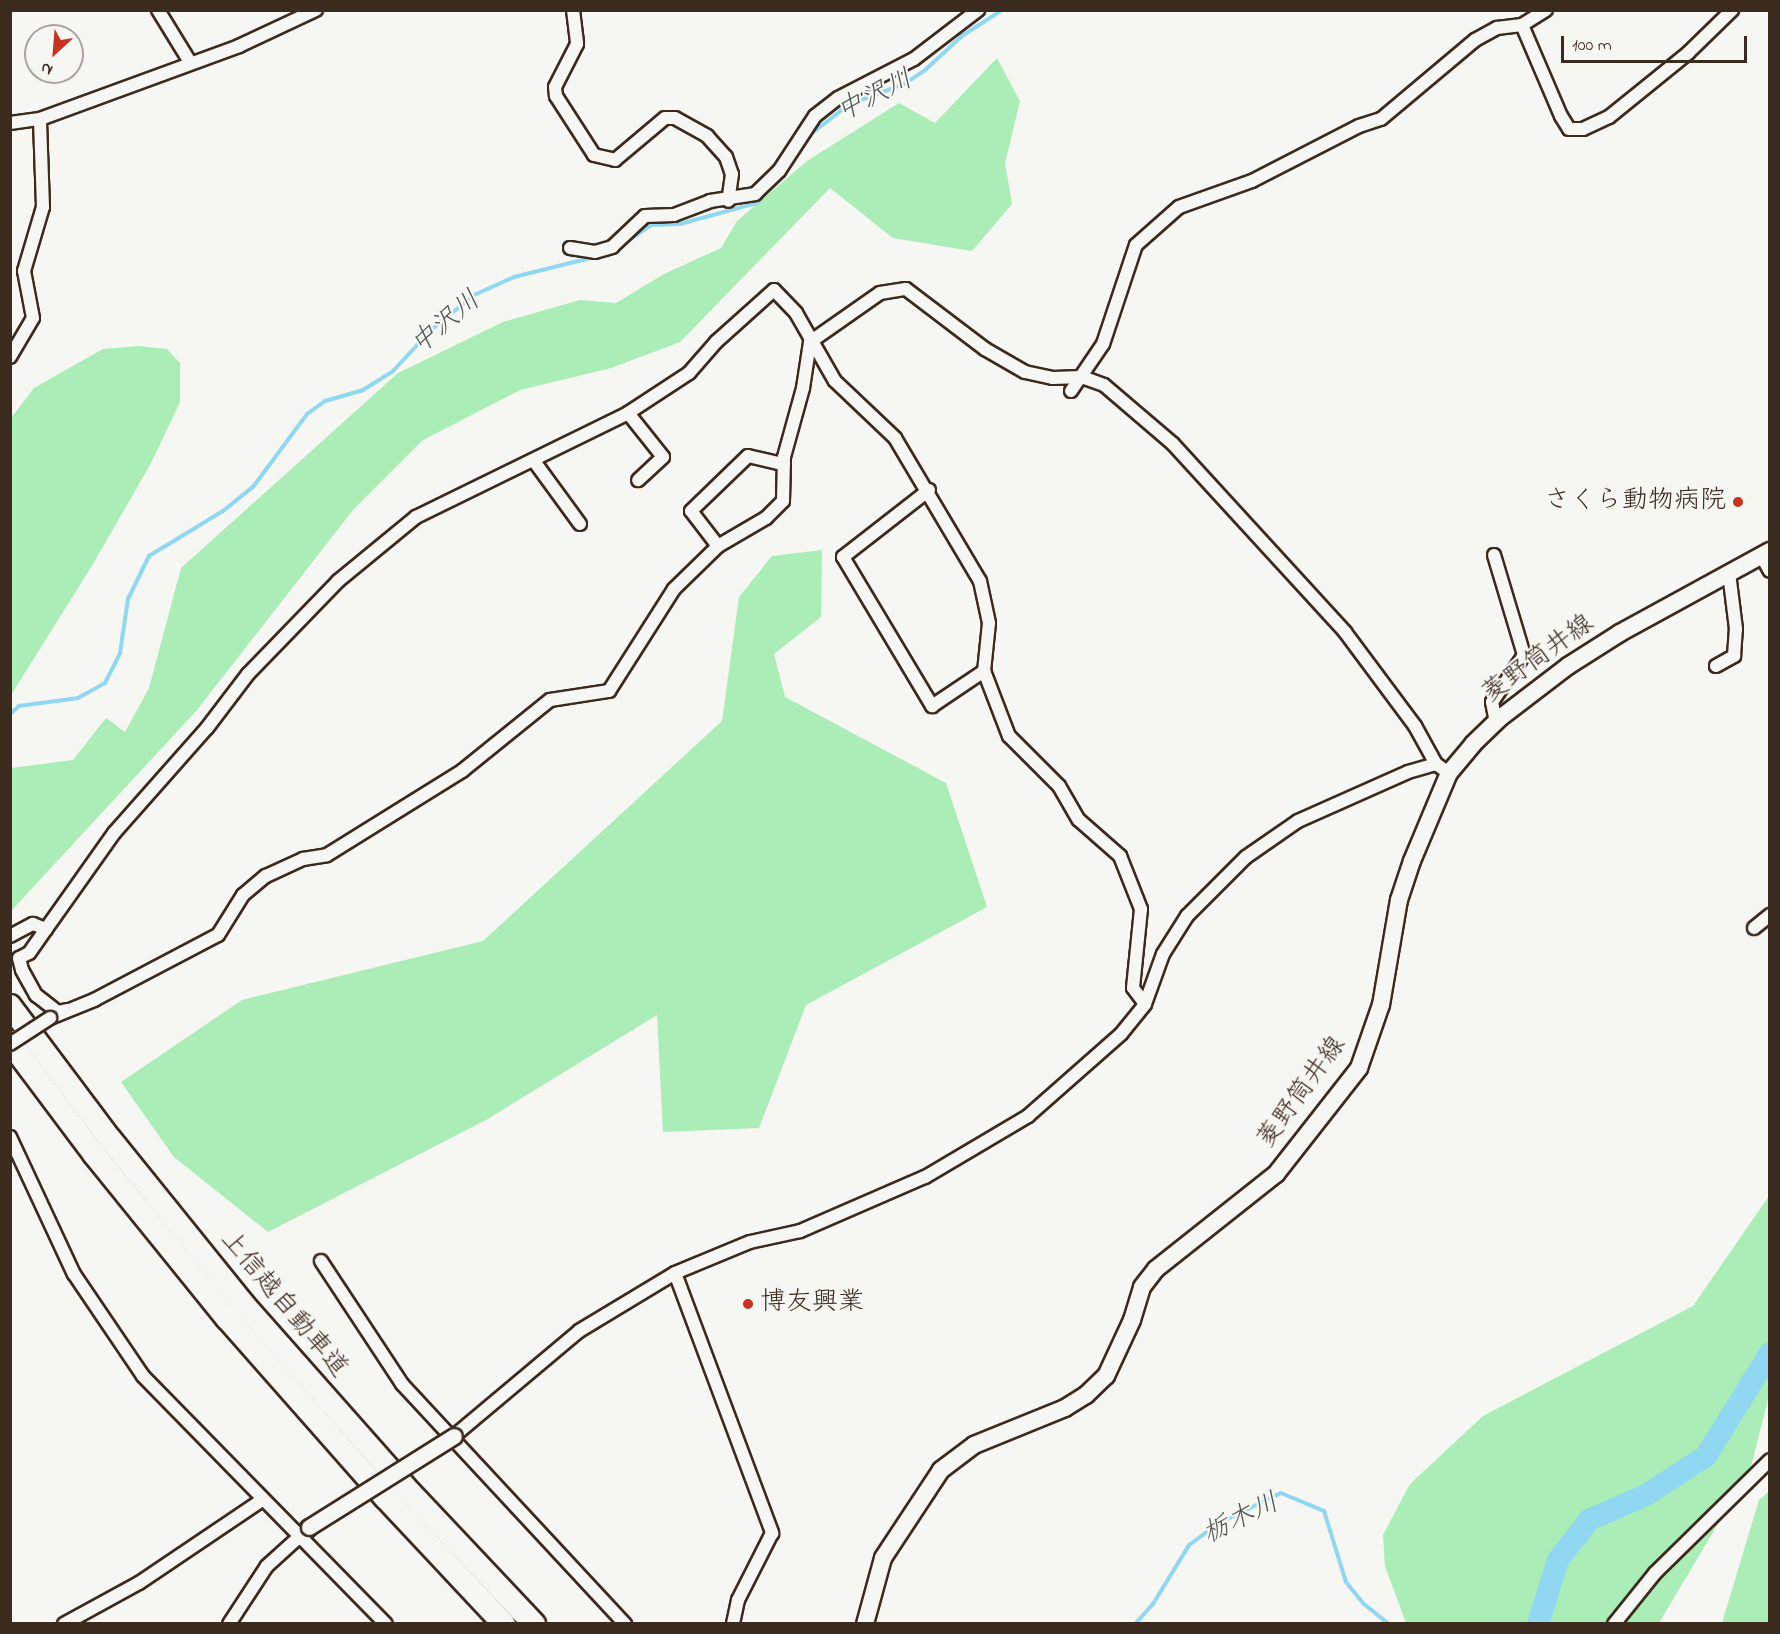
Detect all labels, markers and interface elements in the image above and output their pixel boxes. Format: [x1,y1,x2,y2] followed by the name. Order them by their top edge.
[24,24,84,84] north arrow
[1564,24,1750,62] scale bar
[1572,33,1612,59] text: 100 m
[37,55,57,82] text: N
[832,63,918,129] water label: 中沢川
[405,285,487,361] water label: 中沢川
[1544,486,1726,518] place label: さくら動物病院
[1731,495,1745,509] marker: さくら動物病院
[1477,609,1601,711] street label: 菱野筒井線
[1252,1031,1354,1155] street label: 菱野筒井線
[213,1225,353,1385] street label: 上信越自動車道
[760,1288,864,1320] place label: 博友興業
[741,1297,755,1311] marker: 博友興業
[1197,1487,1285,1551] water label: 栃木川

